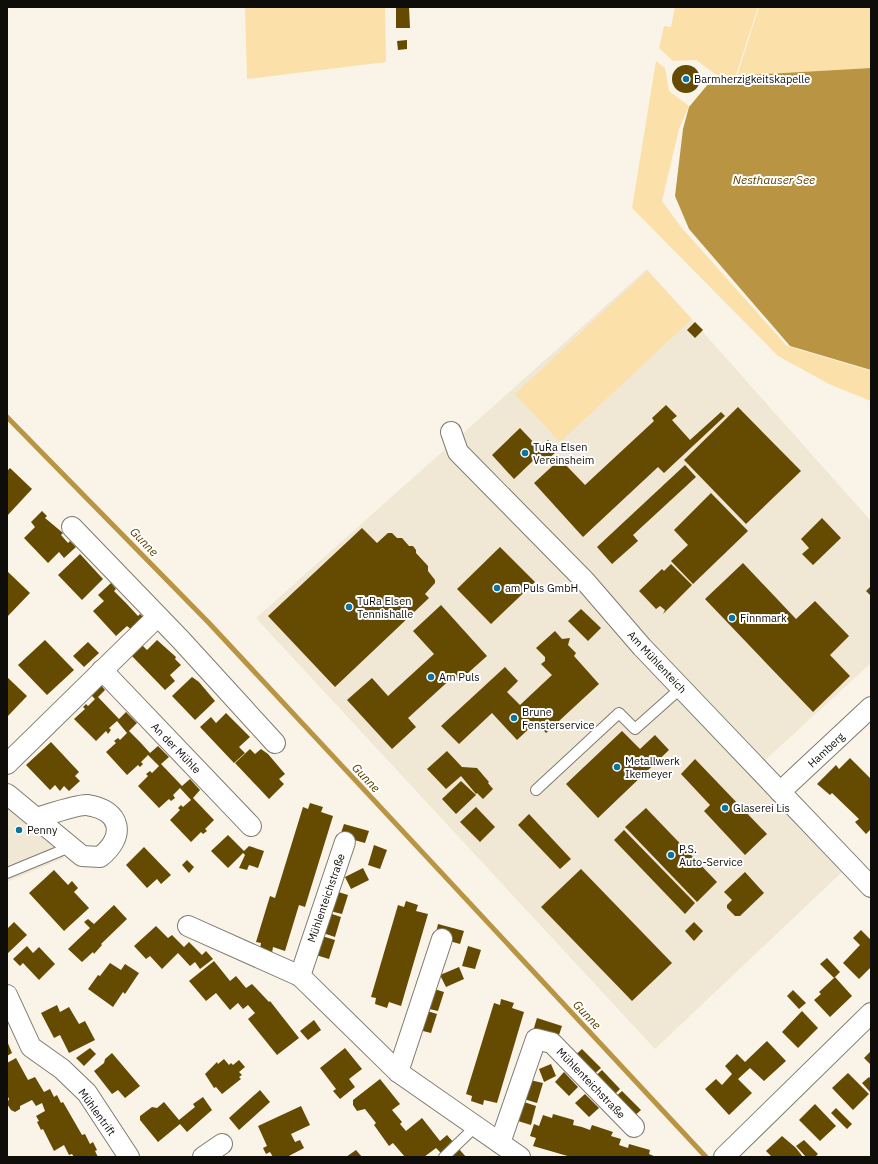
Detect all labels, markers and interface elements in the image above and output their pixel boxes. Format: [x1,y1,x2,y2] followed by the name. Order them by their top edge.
[694,72,810,86] place label: Barmherzigkeitskapelle
[681,74,691,84] marker: Barmherzigkeitskapelle
[733,172,815,187] water label: Nesthauser See
[533,440,594,467] place label: TuRa Elsen Vereinsheim
[520,448,530,458] marker: TuRa Elsen Vereinsheim
[127,524,162,559] water label: Gunne
[505,581,578,595] place label: am Puls GmbH
[492,583,502,593] marker: am Puls GmbH
[357,594,413,621] place label: TuRa Elsen Tennishalle
[344,602,354,612] marker: TuRa Elsen Tennishalle
[740,611,787,625] place label: Finnmark
[727,613,737,623] marker: Finnmark
[624,628,690,696] street label: Am Mühlenteich
[439,670,480,684] place label: Am Puls
[426,672,436,682] marker: Am Puls
[522,705,595,732] place label: Brune Fensterservice
[509,713,519,723] marker: Brune Fensterservice
[148,720,204,776] street label: An der Mühle
[805,729,847,771] street label: Hamberg
[625,754,680,781] place label: Metallwerk Ikemeyer
[349,760,384,795] water label: Gunne
[612,762,622,772] marker: Metallwerk Ikemeyer
[733,801,790,815] place label: Glaserei Lis
[720,803,730,813] marker: Glaserei Lis
[27,823,58,837] place label: Penny
[14,825,24,835] marker: Penny
[679,842,743,869] place label: P.S. Auto-Service
[666,850,676,860] marker: P.S. Auto-Service
[304,852,348,944] street label: Mühlenteichstraße
[570,997,605,1032] water label: Gunne
[554,1045,628,1121] street label: Mühlenteichstraße
[75,1086,119,1138] street label: Mühlentrift

